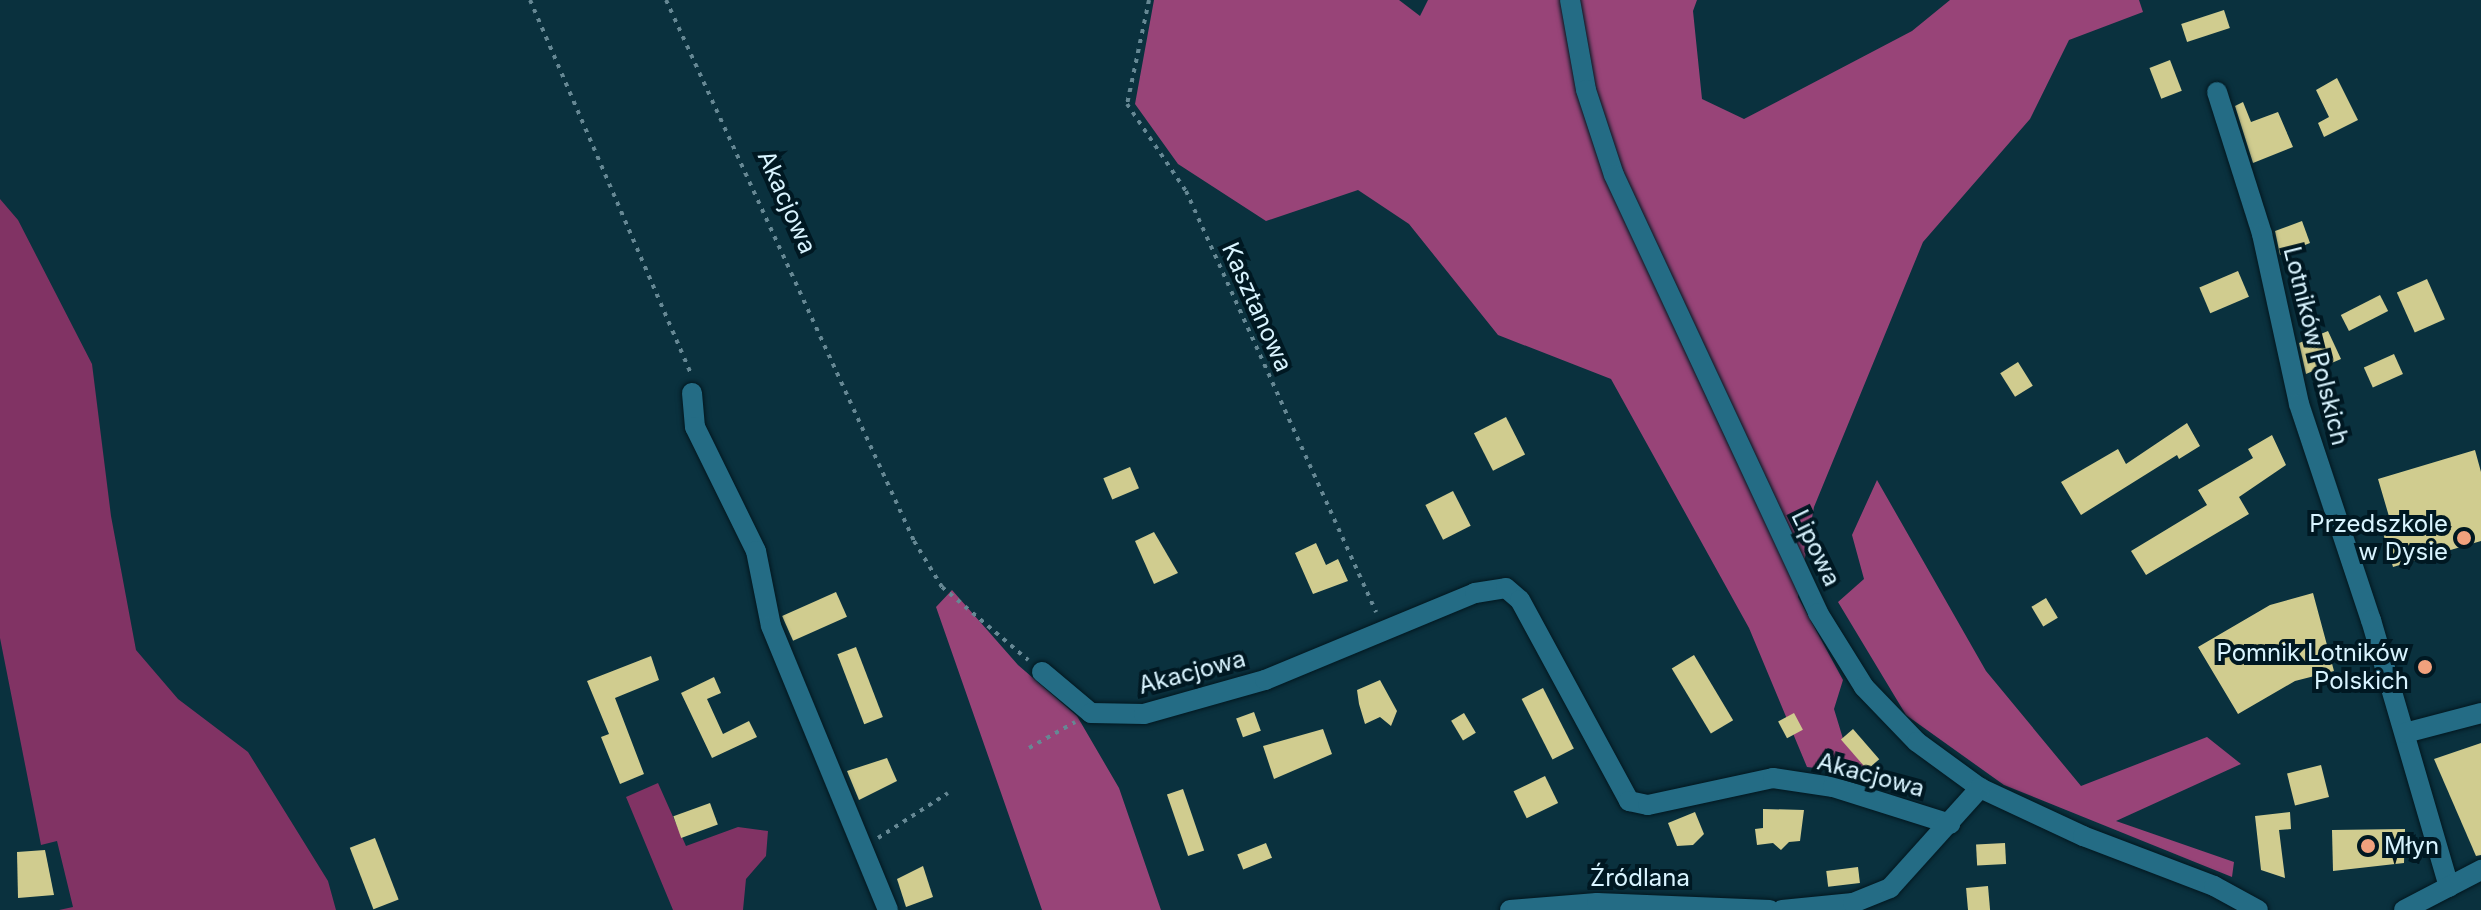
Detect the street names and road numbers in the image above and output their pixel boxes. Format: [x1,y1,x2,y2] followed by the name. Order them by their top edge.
[752,146,822,258] street label: Akacjowa
[1216,238,1298,376] street label: Kasztanowa
[2277,244,2355,448] street label: Lotników Polskich
[1785,505,1847,591] street label: Lipowa
[1135,644,1249,700] street label: Akacjowa
[1814,747,1928,803] street label: Akacjowa
[1590,864,1690,892] street label: Źródlana

